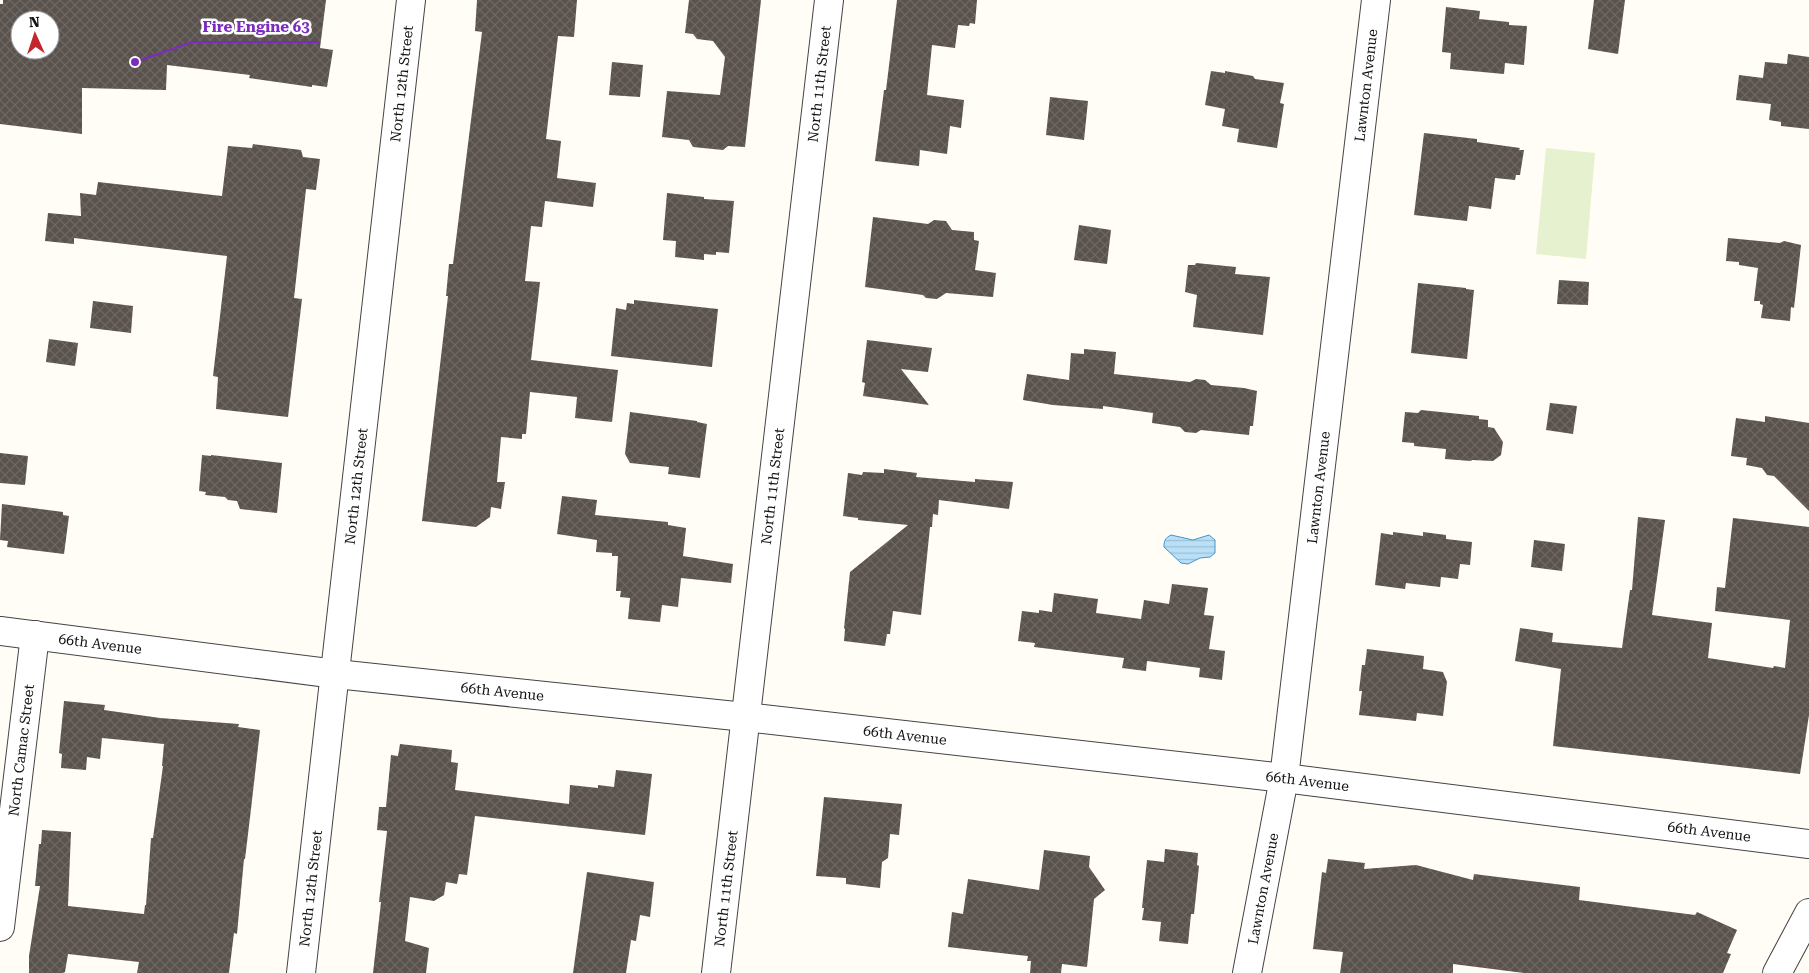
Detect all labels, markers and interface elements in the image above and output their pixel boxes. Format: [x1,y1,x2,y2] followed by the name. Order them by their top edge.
[10,10,60,60] north arrow
[192,12,319,42] callout: Fire Engine 63
[29,14,40,30] text: N
[202,18,310,36] text: Fire Engine 63
[387,25,416,143] street label: North 12th Street
[805,25,834,143] street label: North 11th Street
[1351,28,1381,142] street label: Lawnton Avenue
[342,427,371,545] street label: North 12th Street
[758,427,787,545] street label: North 11th Street
[1304,430,1333,545] street label: Lawnton Avenue
[58,631,143,657] street label: 66th Avenue
[460,679,545,704] street label: 66th Avenue
[5,683,37,817] street label: North Camac Street
[862,722,948,748] street label: 66th Avenue
[1265,768,1350,794] street label: 66th Avenue
[1667,818,1752,845] street label: 66th Avenue
[296,829,325,948] street label: North 12th Street
[711,829,741,948] street label: North 11th Street
[1245,831,1282,946] street label: Lawnton Avenue

